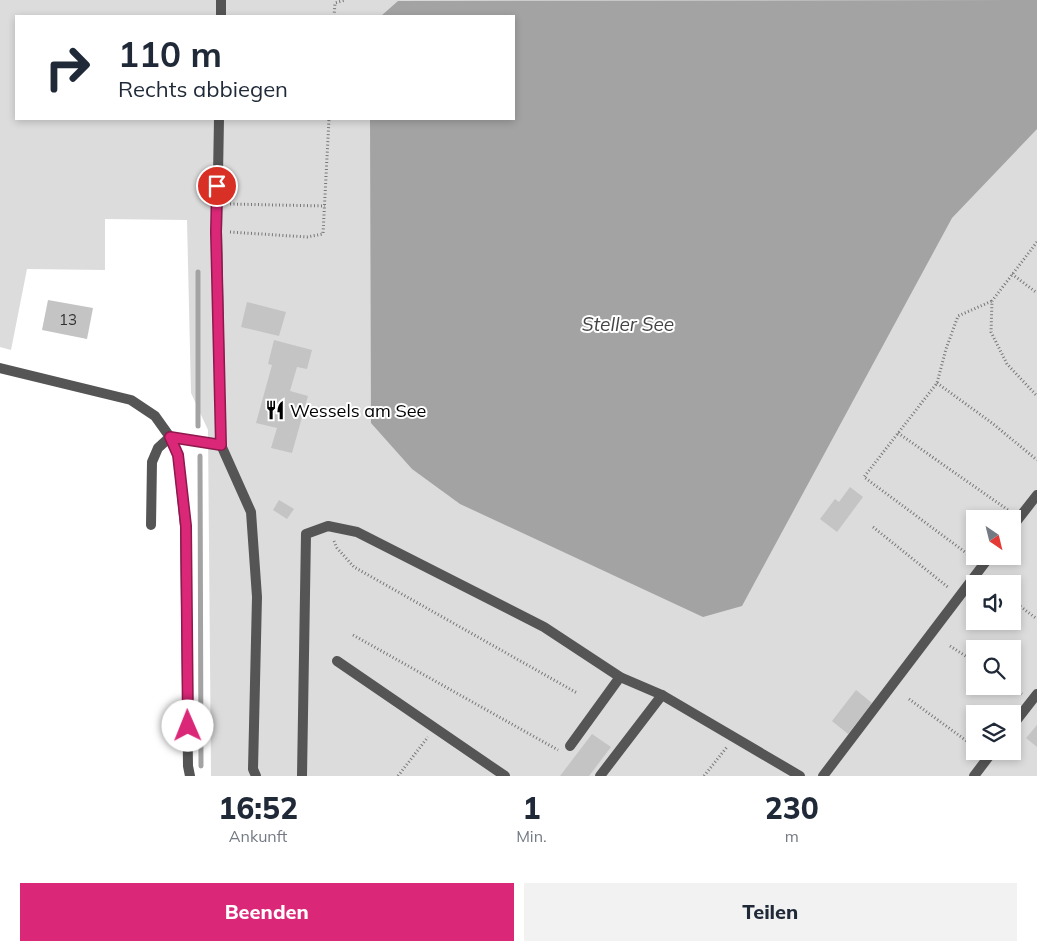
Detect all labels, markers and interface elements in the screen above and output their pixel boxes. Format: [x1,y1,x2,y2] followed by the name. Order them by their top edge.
[118,32,222,76] text: 110 m
[35,35,100,100] icon: right
[118,75,288,103] text: Rechts abbiegen
[196,165,238,207] pin
[203,172,231,200] icon: arrive
[59,310,77,329] house number: 13
[582,312,674,336] water label: Steller See
[264,399,286,421] restaurant icon: Wessels am See
[290,399,426,422] place label: Wessels am See
[966,510,1021,565] north arrow
[966,510,1021,760] map controls
[966,575,1021,630] button: sound
[966,640,1021,695] button: search
[161,699,213,751] position arrow
[966,705,1021,760] button: layers
[218,789,298,827] text: 16:52
[522,789,540,827] text: 1
[765,789,819,827] text: 230
[229,826,287,846] text: Ankunft
[516,826,547,846] text: Min.
[785,826,799,846] text: m
[20,883,514,941] button: Beenden
[524,883,1017,941] button: Teilen

